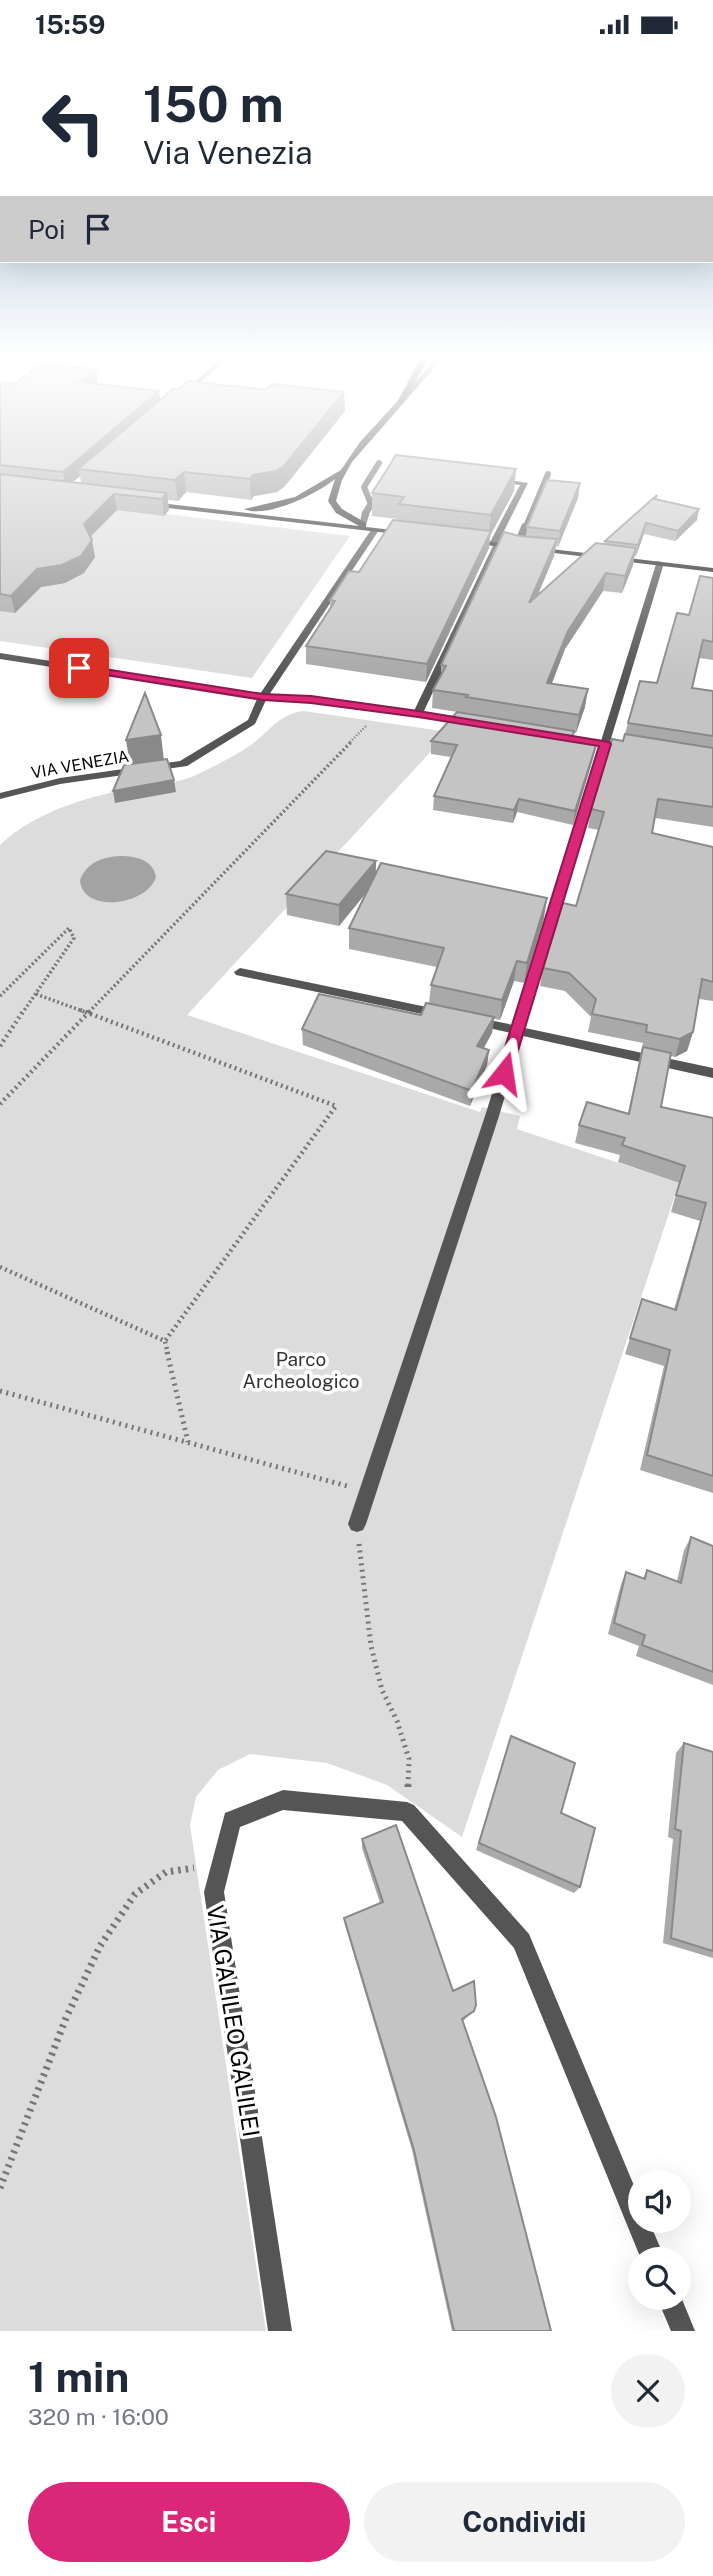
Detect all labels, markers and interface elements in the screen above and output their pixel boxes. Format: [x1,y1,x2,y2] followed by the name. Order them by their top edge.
[35,9,105,40] text: 15:59
[143,75,284,133] text: 150 m
[28,77,119,168] icon: left
[143,134,313,171] text: Via Venezia
[79,210,117,248] icon: arrive
[28,214,65,245] text: Poi
[49,638,109,698] pin
[60,649,98,687] icon: arrive
[30,747,130,782] street label: VIA VENEZIA
[467,1036,541,1110] position arrow
[243,1348,359,1392] park label: Parco Archeologico
[202,1903,265,2139] street label: VIA GALILEO GALILEI
[628,2170,691,2310] map controls
[628,2170,691,2233] button: sound
[628,2247,691,2310] button: search
[28,2352,129,2401] text: 1 min
[611,2354,685,2428] button: close
[28,2403,169,2430] text: 320 m · 16:00
[28,2482,350,2562] button: Esci
[364,2482,685,2562] button: Condividi

